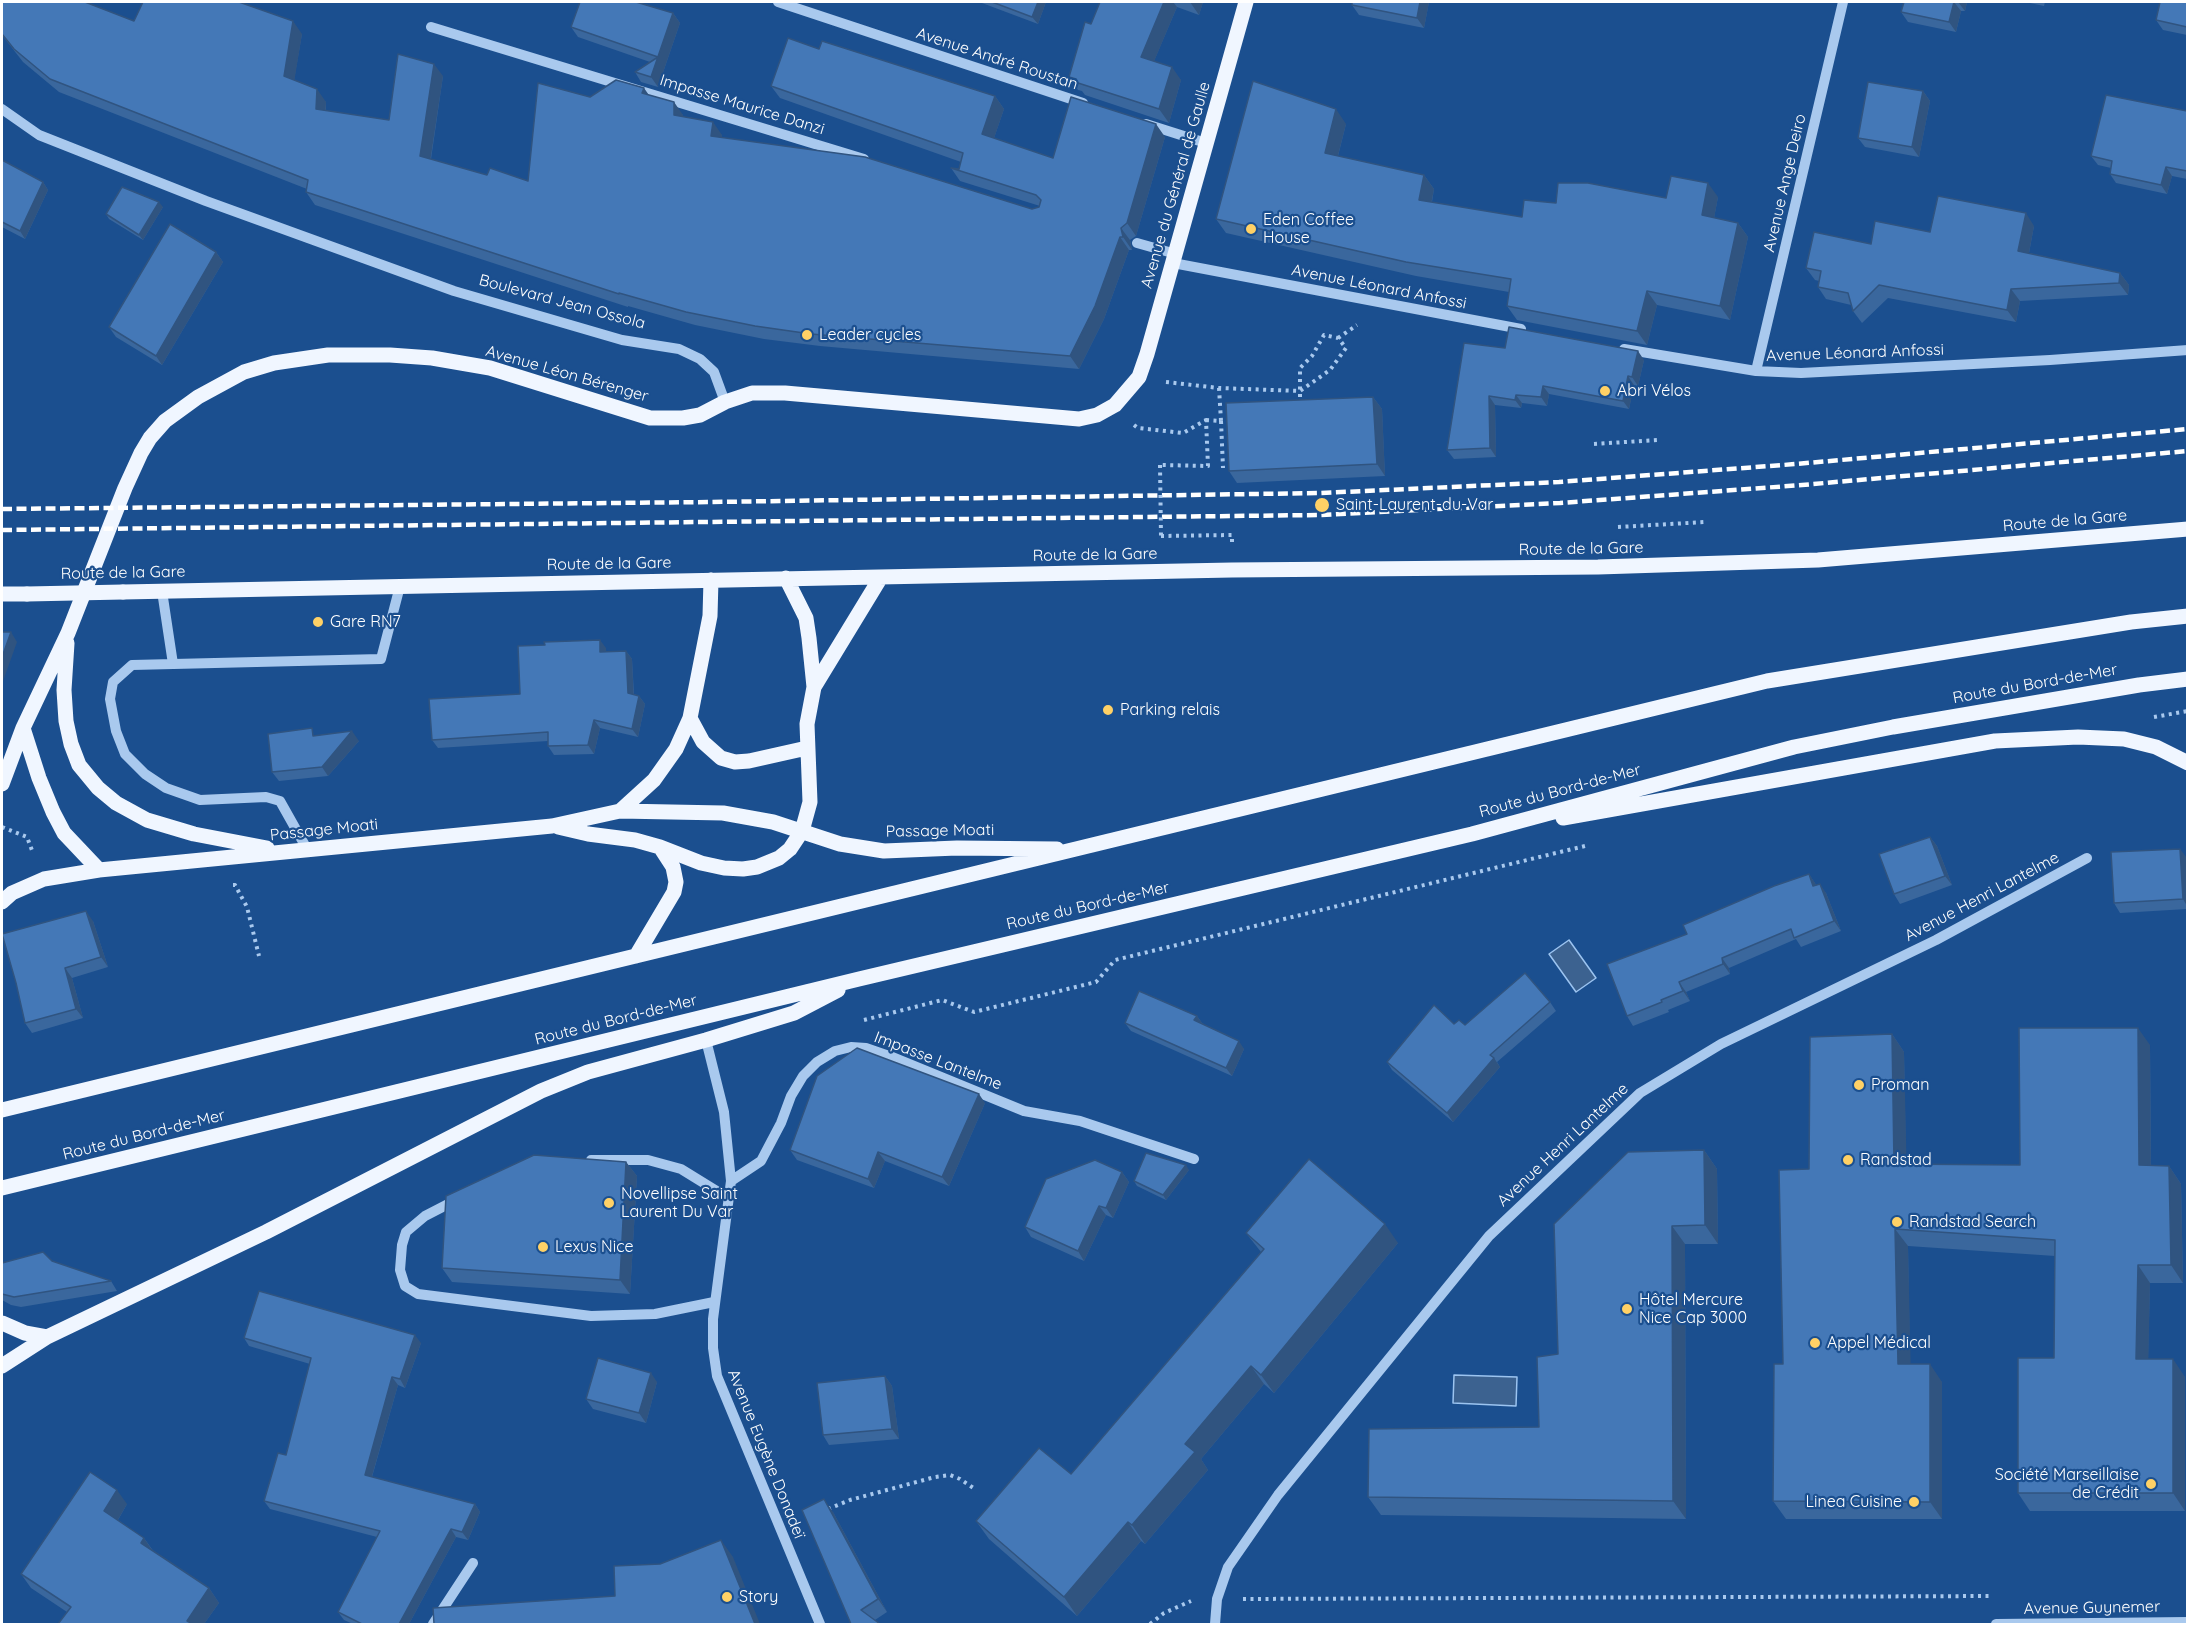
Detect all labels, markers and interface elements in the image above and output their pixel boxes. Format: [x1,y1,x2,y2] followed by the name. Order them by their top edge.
[914,24,1080,94] street label: Avenue André Roustan
[657,71,827,139] street label: Impasse Maurice Danzi
[1137,79,1215,291] street label: Avenue du Général de Gaulle
[1760,112,1810,254] street label: Avenue Ange Deiro
[1263,210,1354,248] place label: Eden Coffee House
[1244,222,1258,236] marker: Eden Coffee House
[1290,261,1468,313] street label: Avenue Léonard Anfossi
[477,271,647,333] street label: Boulevard Jean Ossola
[819,325,921,345] place label: Leader cycles
[800,328,814,342] marker: Leader cycles
[1766,340,1944,366] street label: Avenue Léonard Anfossi
[483,342,651,406] street label: Avenue Léon Bérenger
[1617,381,1691,401] place label: Abri Vélos
[1598,384,1612,398] marker: Abri Vélos
[1336,495,1494,515] place label: Saint-Laurent-du-Var
[1313,496,1331,514] marker: Saint-Laurent-du-Var
[2002,506,2128,536] street label: Route de la Gare
[1518,538,1644,560] street label: Route de la Gare
[1032,544,1158,566] street label: Route de la Gare
[546,553,672,575] street label: Route de la Gare
[60,562,186,584] street label: Route de la Gare
[330,612,401,632] place label: Gare RN7
[311,615,325,629] marker: Gare RN7
[1951,660,2119,708] street label: Route du Bord-de-Mer
[1120,700,1220,720] place label: Parking relais
[1101,703,1115,717] marker: Parking relais
[1477,760,1643,822] street label: Route du Bord-de-Mer
[269,815,379,845] street label: Passage Moati
[886,820,994,842] street label: Passage Moati
[1902,848,2062,946] street label: Avenue Henri Lantelme
[1005,878,1171,934] street label: Route du Bord-de-Mer
[533,991,699,1049] street label: Route du Bord-de-Mer
[871,1028,1005,1094] street label: Impasse Lantelme
[1871,1075,1930,1095] place label: Proman
[1852,1078,1866,1092] marker: Proman
[1494,1079,1632,1211] street label: Avenue Henri Lantelme
[61,1106,227,1164] street label: Route du Bord-de-Mer
[1860,1150,1932,1170] place label: Randstad
[1841,1153,1855,1167] marker: Randstad
[621,1184,738,1222] place label: Novellipse Saint Laurent Du Var
[602,1196,616,1210] marker: Novellipse Saint Laurent Du Var
[1909,1212,2036,1232] place label: Randstad Search
[1890,1215,1904,1229] marker: Randstad Search
[555,1237,633,1257] place label: Lexus Nice
[536,1240,550,1254] marker: Lexus Nice
[1639,1290,1747,1328] place label: Hôtel Mercure Nice Cap 3000
[1620,1302,1634,1316] marker: Hôtel Mercure Nice Cap 3000
[1827,1333,1931,1353] place label: Appel Médical
[1808,1336,1822,1350] marker: Appel Médical
[723,1367,809,1541] street label: Avenue Eugène Donadeï
[1995,1465,2139,1503] place label: Société Marseillaise de Crédit
[2144,1477,2158,1491] marker: Société Marseillaise de Crédit
[1805,1492,1902,1512] place label: Linea Cuisine
[1907,1495,1921,1509] marker: Linea Cuisine
[739,1587,778,1607] place label: Story
[720,1590,734,1604] marker: Story
[2024,1597,2160,1619] street label: Avenue Guynemer

